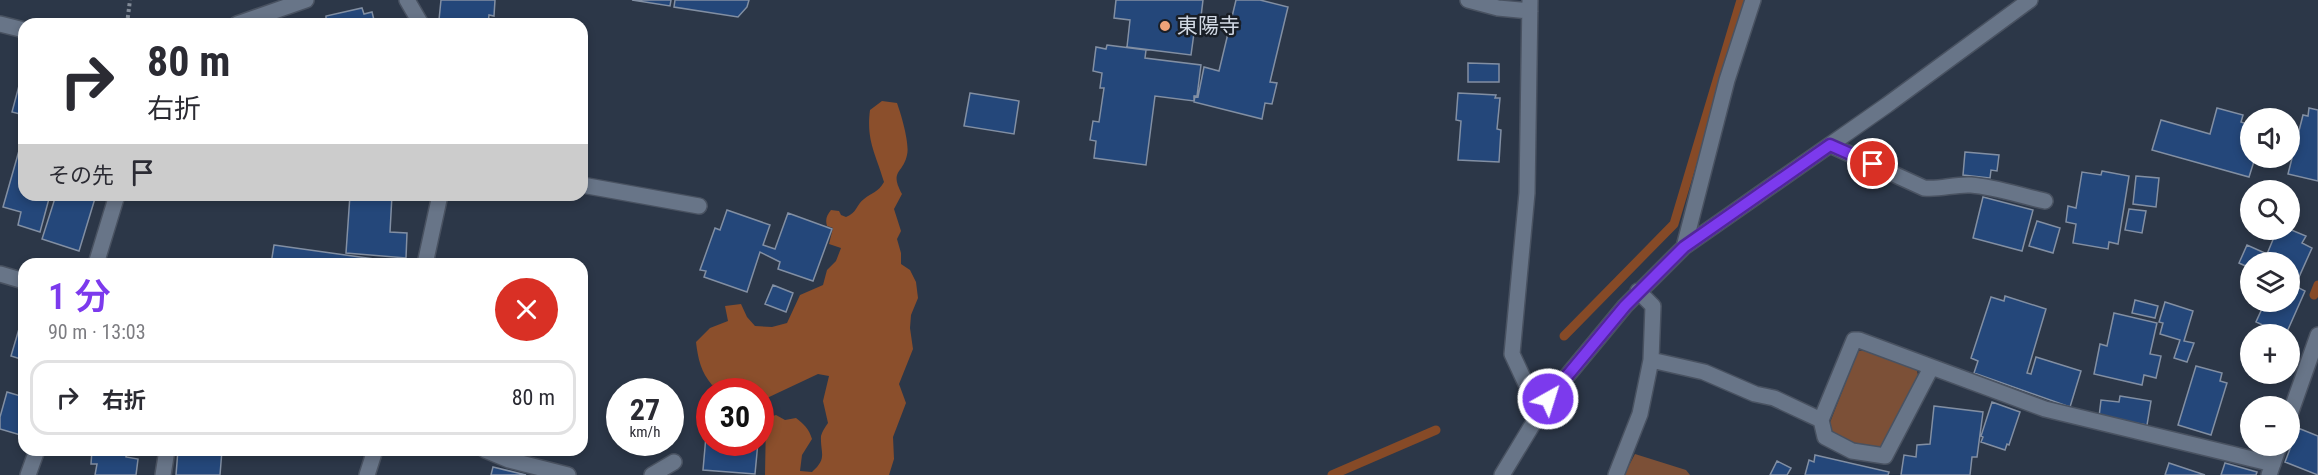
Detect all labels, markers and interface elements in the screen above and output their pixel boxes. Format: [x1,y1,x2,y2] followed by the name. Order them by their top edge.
[1177,14,1240,38] place label: 東陽寺
[1158,19,1172,33] marker: 東陽寺
[147,37,230,86] text: 80 m
[48,42,126,120] icon: right
[147,93,201,125] text: 右折
[2240,108,2300,456] map controls
[2240,108,2300,168] button: sound
[1847,138,1898,189] pin
[1856,147,1889,180] icon: arrive
[126,156,159,189] icon: arrive
[48,163,114,188] text: その先
[2240,180,2300,240] button: search
[2240,252,2300,312] button: layers
[48,276,110,318] text: 1 分
[495,278,558,341] button: close
[48,320,146,344] text: 90 m · 13:03
[2240,324,2300,384] button: +
[1516,367,1580,431] position arrow
[696,378,774,456] speed limit sign: 30
[51,381,84,414] icon: right
[512,385,555,410] text: 80 m
[102,388,146,413] text: 右折
[630,392,660,427] text: 27
[2240,396,2300,456] button: −
[630,423,660,441] text: km/h

